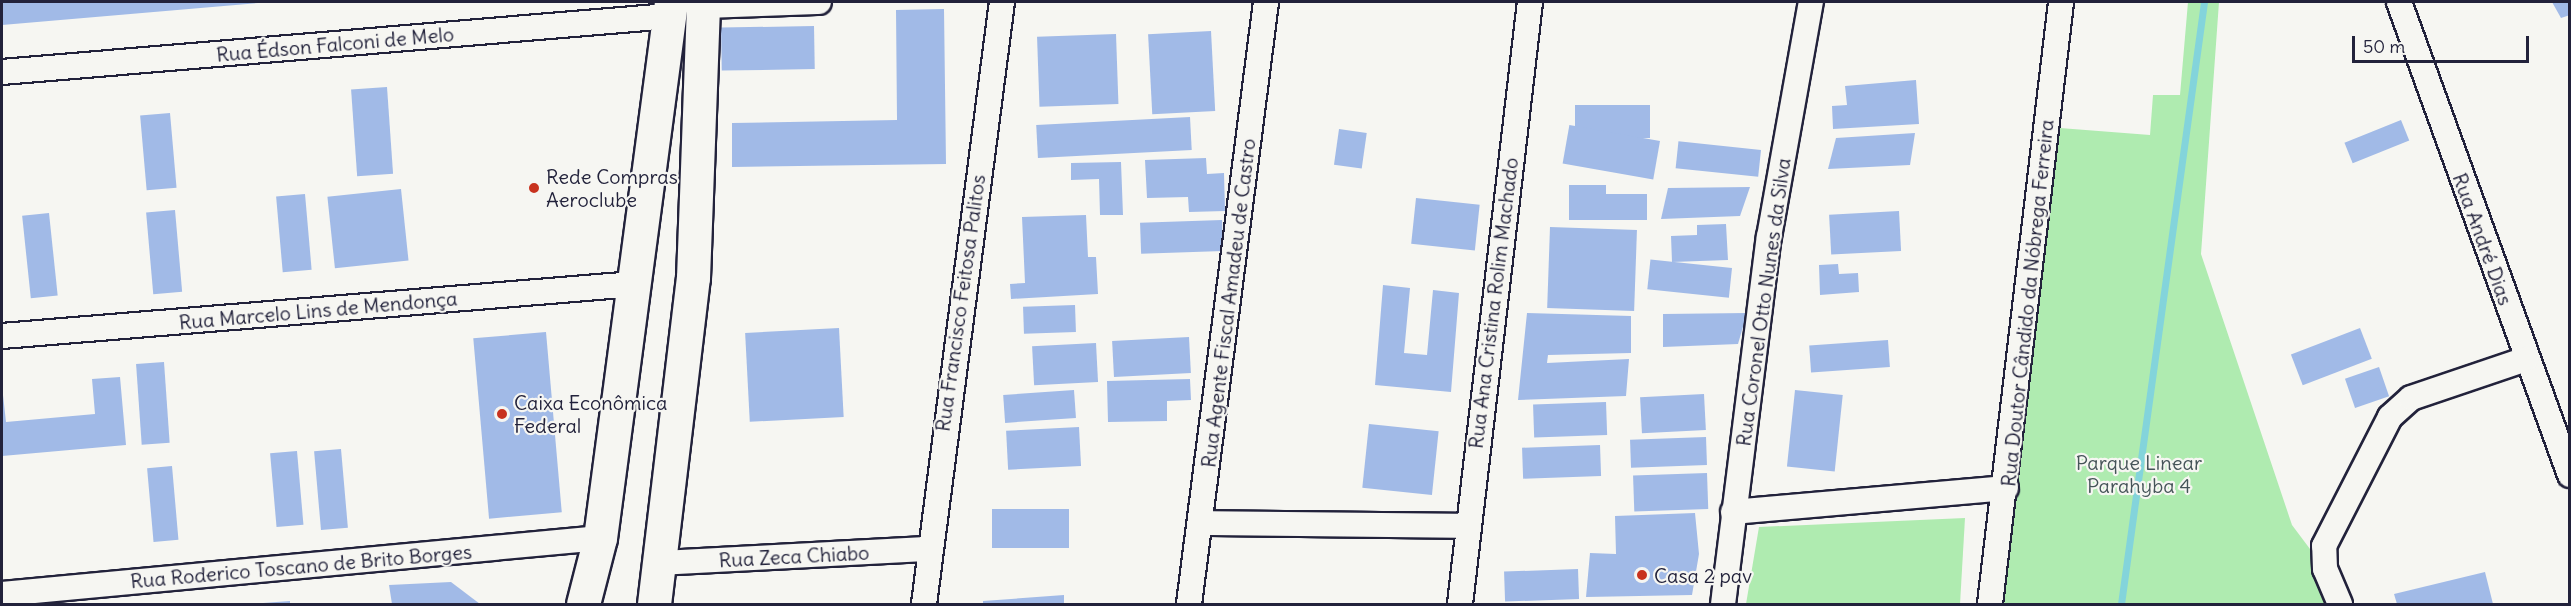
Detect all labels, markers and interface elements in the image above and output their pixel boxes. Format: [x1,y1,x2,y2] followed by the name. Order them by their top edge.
[215,22,455,66] street label: Rua Édson Falconi de Melo
[2355,24,2532,62] scale bar
[2363,35,2405,58] text: 50 m
[1996,118,2058,488] street label: Rua Doutor Cândido da Nóbrega Ferreira
[1196,137,1260,469] street label: Rua Agente Fiscal Amadeu de Castro
[1463,156,1523,450] street label: Rua Ana Cristina Rolim Machado
[1731,156,1795,448] street label: Rua Coronel Otto Nunes da Silva
[546,164,678,211] place label: Rede Compras Aeroclube
[2448,170,2518,308] street label: Rua André Dias
[930,173,990,433] street label: Rua Francisco Feitosa Palitos
[527,181,541,195] marker: Rede Compras Aeroclube
[178,286,458,334] street label: Rua Marcelo Lins de Mendonça
[514,390,668,437] place label: Caixa Econômica Federal
[495,407,509,421] marker: Caixa Econômica Federal
[2076,451,2202,498] park label: Parque Linear Parahyba 4
[129,539,473,593] street label: Rua Roderico Toscano de Brito Borges
[718,540,870,572] street label: Rua Zeca Chiabo
[1654,563,1752,587] place label: Casa 2 pav
[1635,568,1649,582] marker: Casa 2 pav

